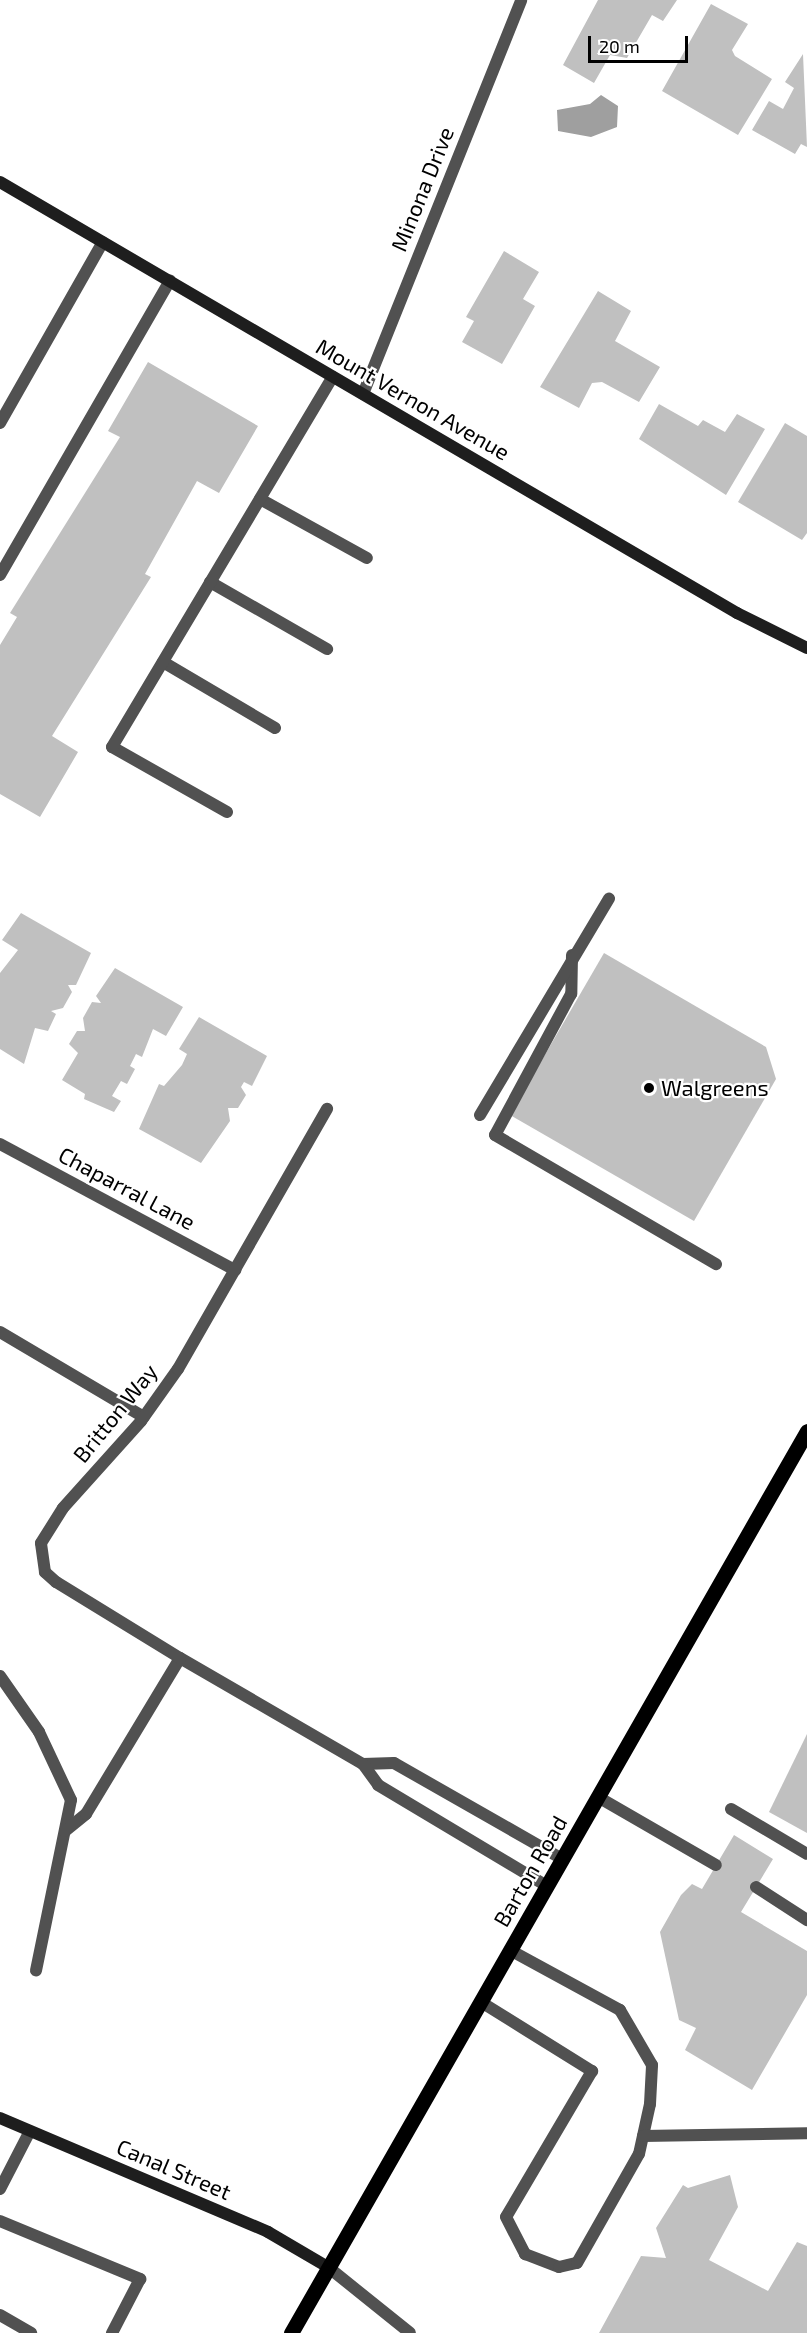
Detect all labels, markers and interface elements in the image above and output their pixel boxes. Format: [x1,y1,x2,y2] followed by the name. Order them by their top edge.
[591,24,692,62] scale bar
[599,35,640,57] text: 20 m
[385,123,459,255] street label: Minona Drive
[311,332,515,466] street label: Mount Vernon Avenue
[661,1075,769,1101] place label: Walgreens
[642,1081,656,1095] marker: Walgreens
[54,1141,200,1235] street label: Chaparral Lane
[67,1358,163,1468] street label: Britton Way
[488,1811,572,1931] street label: Barton Road
[113,2133,235,2205] street label: Canal Street

